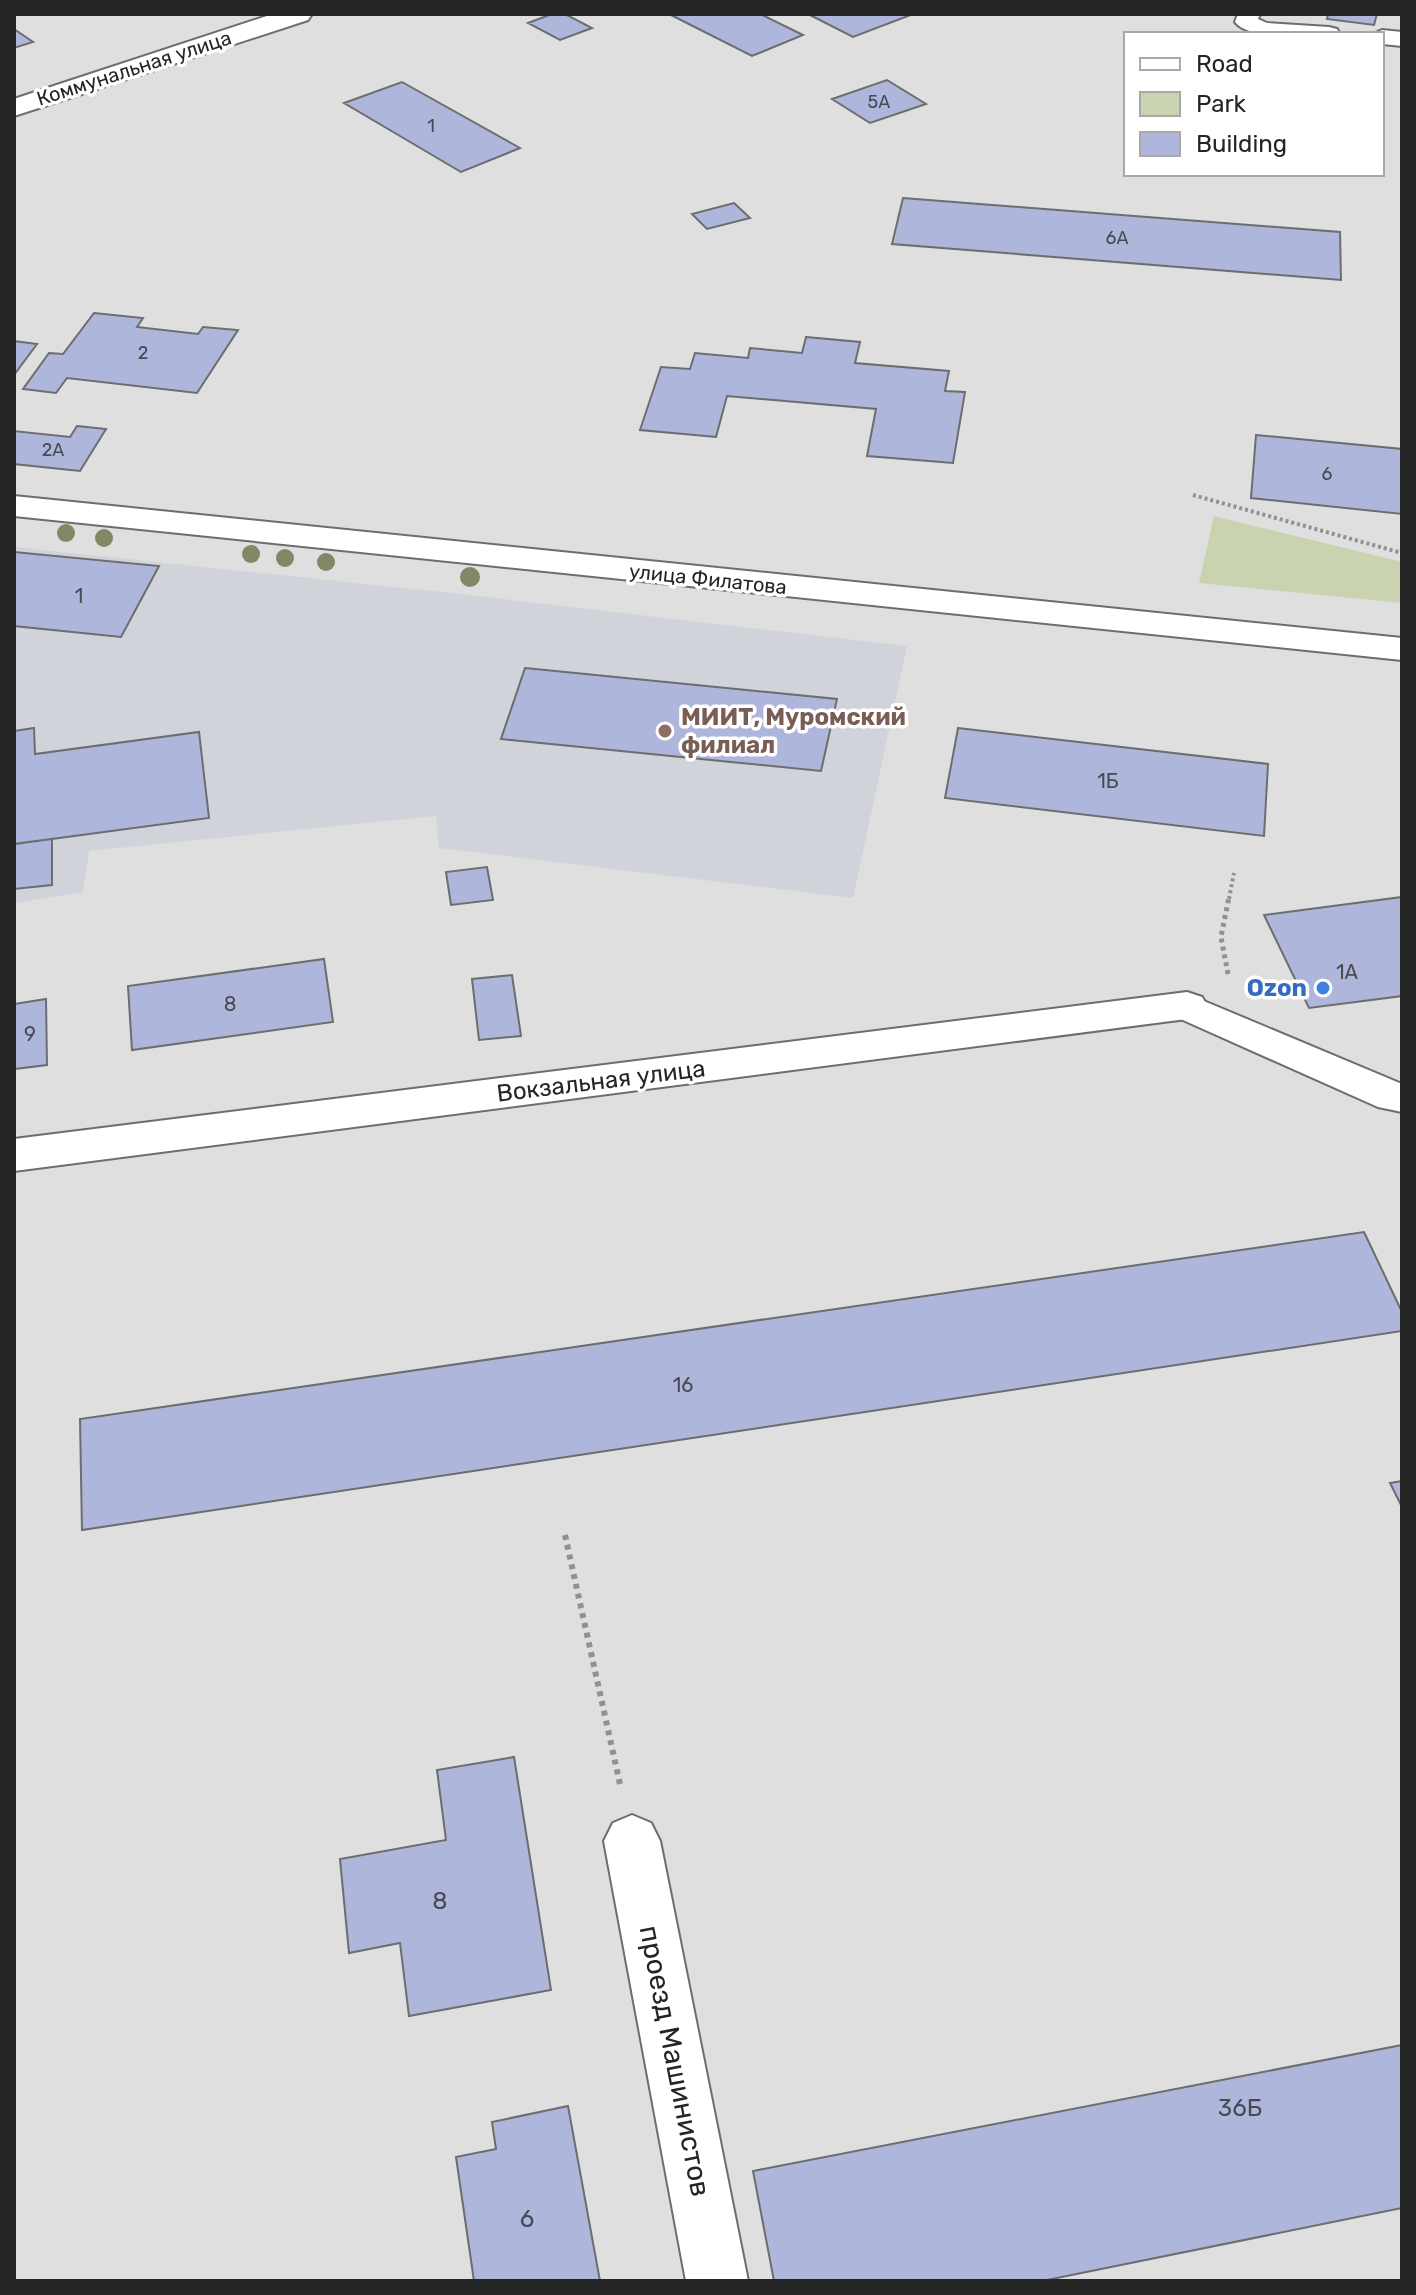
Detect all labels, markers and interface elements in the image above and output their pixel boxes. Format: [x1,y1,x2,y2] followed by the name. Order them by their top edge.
[34,25,234,111] street label: Коммунальная улица
[1124,32,1384,176] legend
[1196,50,1253,78] text: Road
[1196,90,1247,118] text: Park
[868,91,890,113] house number: 5А
[427,115,435,137] house number: 1
[1196,130,1287,158] text: Building
[1106,227,1128,249] house number: 6А
[138,342,148,364] house number: 2
[42,439,64,461] house number: 2А
[1322,463,1333,485] house number: 6
[628,559,788,599] street label: улица Филатова
[75,584,83,608] house number: 1
[681,703,906,759] place label: МИИТ, Муромский филиал
[656,722,674,740] marker: МИИТ, Муромский филиал
[1097,769,1119,793] house number: 1Б
[1336,960,1358,984] house number: 1А
[1247,974,1307,1002] place label: Ozon
[1314,979,1332,997] marker: Ozon
[224,992,236,1016] house number: 8
[24,1022,36,1046] house number: 9
[495,1054,707,1108] street label: Вокзальная улица
[673,1373,693,1397] house number: 16
[432,1887,448,1915] house number: 8
[633,1923,717,2199] street label: проезд Машинистов
[1218,2094,1262,2122] house number: 36Б
[520,2205,534,2233] house number: 6

